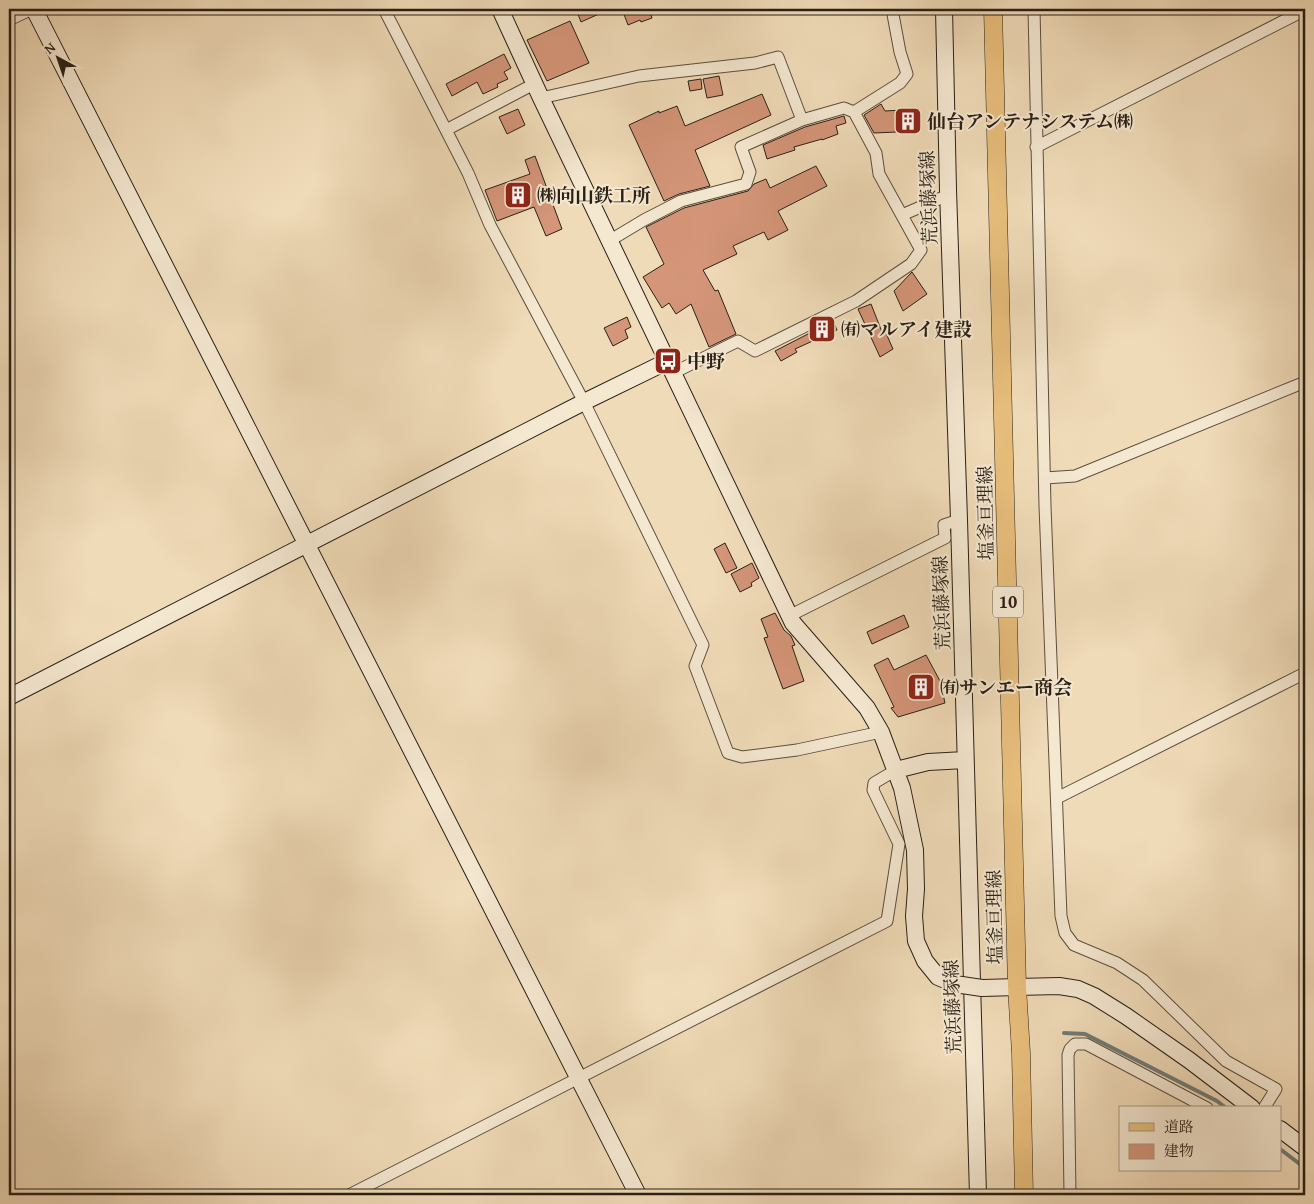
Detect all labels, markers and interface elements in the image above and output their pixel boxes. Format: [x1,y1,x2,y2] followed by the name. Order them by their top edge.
[32,32,82,82] north arrow
[40,37,60,59] text: N
[893,106,923,136] building icon: 仙台アンテナシステム㈱
[927,107,1133,135] place label: 仙台アンテナシステム㈱
[912,150,944,246] street label: 荒浜藤塚線
[503,180,533,210] building icon: ㈱向山鉄工所
[537,181,651,209] place label: ㈱向山鉄工所
[807,314,837,344] building icon: ㈲マルアイ建設
[841,315,972,343] place label: ㈲マルアイ建設
[653,346,683,376] bus stop icon: 中野
[687,347,725,375] place label: 中野
[970,465,1000,561] street label: 塩釜亘理線
[925,555,957,651] street label: 荒浜藤塚線
[993,586,1023,618] road number: 10
[906,672,936,702] building icon: ㈲サンエー商会
[940,673,1072,701] place label: ㈲サンエー商会
[979,869,1009,965] street label: 塩釜亘理線
[936,959,968,1055] street label: 荒浜藤塚線
[1119,1106,1282,1172] legend
[1164,1116,1194,1137] text: 道路
[1164,1140,1194,1161] text: 建物

